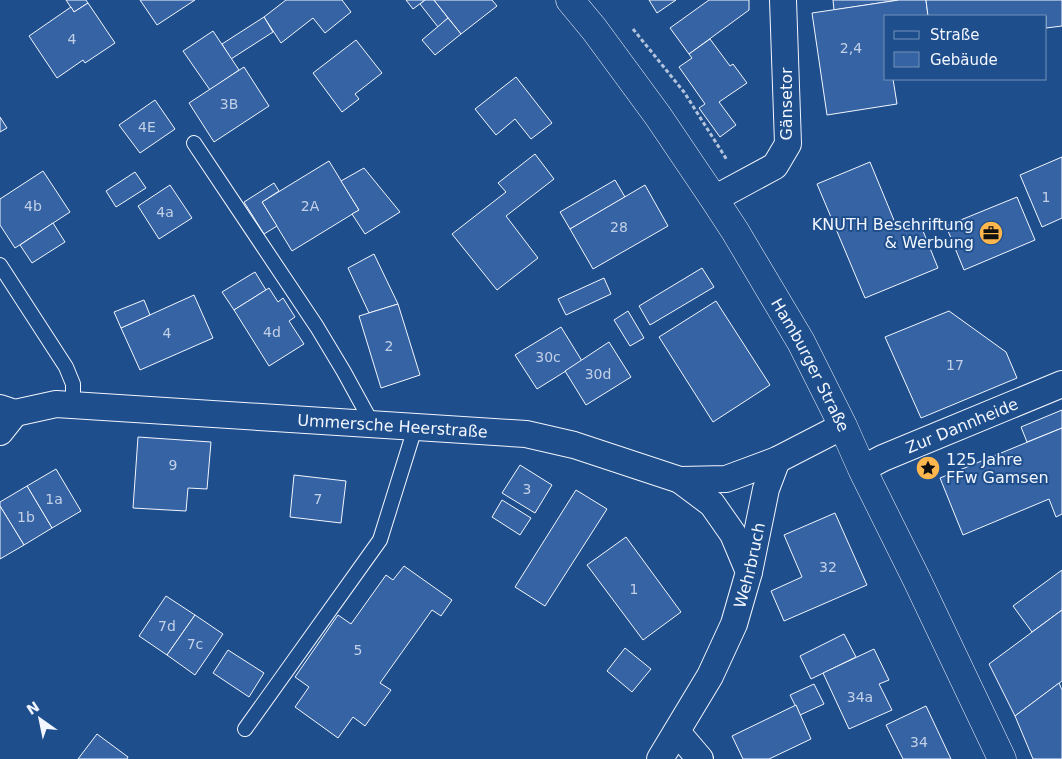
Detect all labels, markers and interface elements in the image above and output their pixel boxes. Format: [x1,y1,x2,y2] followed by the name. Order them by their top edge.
[884,15,1047,80] legend
[930,26,979,44] text: Straße
[68,31,77,47] house number: 4
[840,40,862,56] house number: 2,4
[930,51,998,69] text: Gebäude
[777,67,796,141] street label: Gänsetor
[220,96,238,112] house number: 3B
[138,119,156,135] house number: 4E
[1042,189,1050,205] house number: 1
[24,198,42,214] house number: 4b
[301,198,320,214] house number: 2A
[156,204,174,220] house number: 4a
[812,215,974,252] place label: KNUTH Beschriftung & Werbung
[610,219,628,235] house number: 28
[978,220,1004,246] office icon: KNUTH Beschriftung & Werbung
[767,295,853,435] street label: Hamburger Straße
[263,324,281,340] house number: 4d
[163,325,172,341] house number: 4
[385,338,393,354] house number: 2
[535,349,561,365] house number: 30c
[946,357,964,373] house number: 17
[585,366,611,382] house number: 30d
[903,394,1021,458] street label: Zur Dannheide
[297,410,488,442] street label: Ummersche Heerstraße
[946,450,1049,487] place label: 125 Jahre FFw Gamsen
[915,455,941,481] place icon: 125 Jahre FFw Gamsen
[169,457,177,473] house number: 9
[523,481,531,497] house number: 3
[45,491,63,507] house number: 1a
[314,491,322,507] house number: 7
[17,509,35,525] house number: 1b
[730,521,769,610] street label: Wehrbruch
[819,559,837,575] house number: 32
[630,581,638,597] house number: 1
[158,618,176,634] house number: 7d
[187,636,203,652] house number: 7c
[354,642,362,658] house number: 5
[847,689,873,705] house number: 34a
[15,694,65,744] north arrow
[24,698,42,718] text: N
[910,734,928,750] house number: 34

